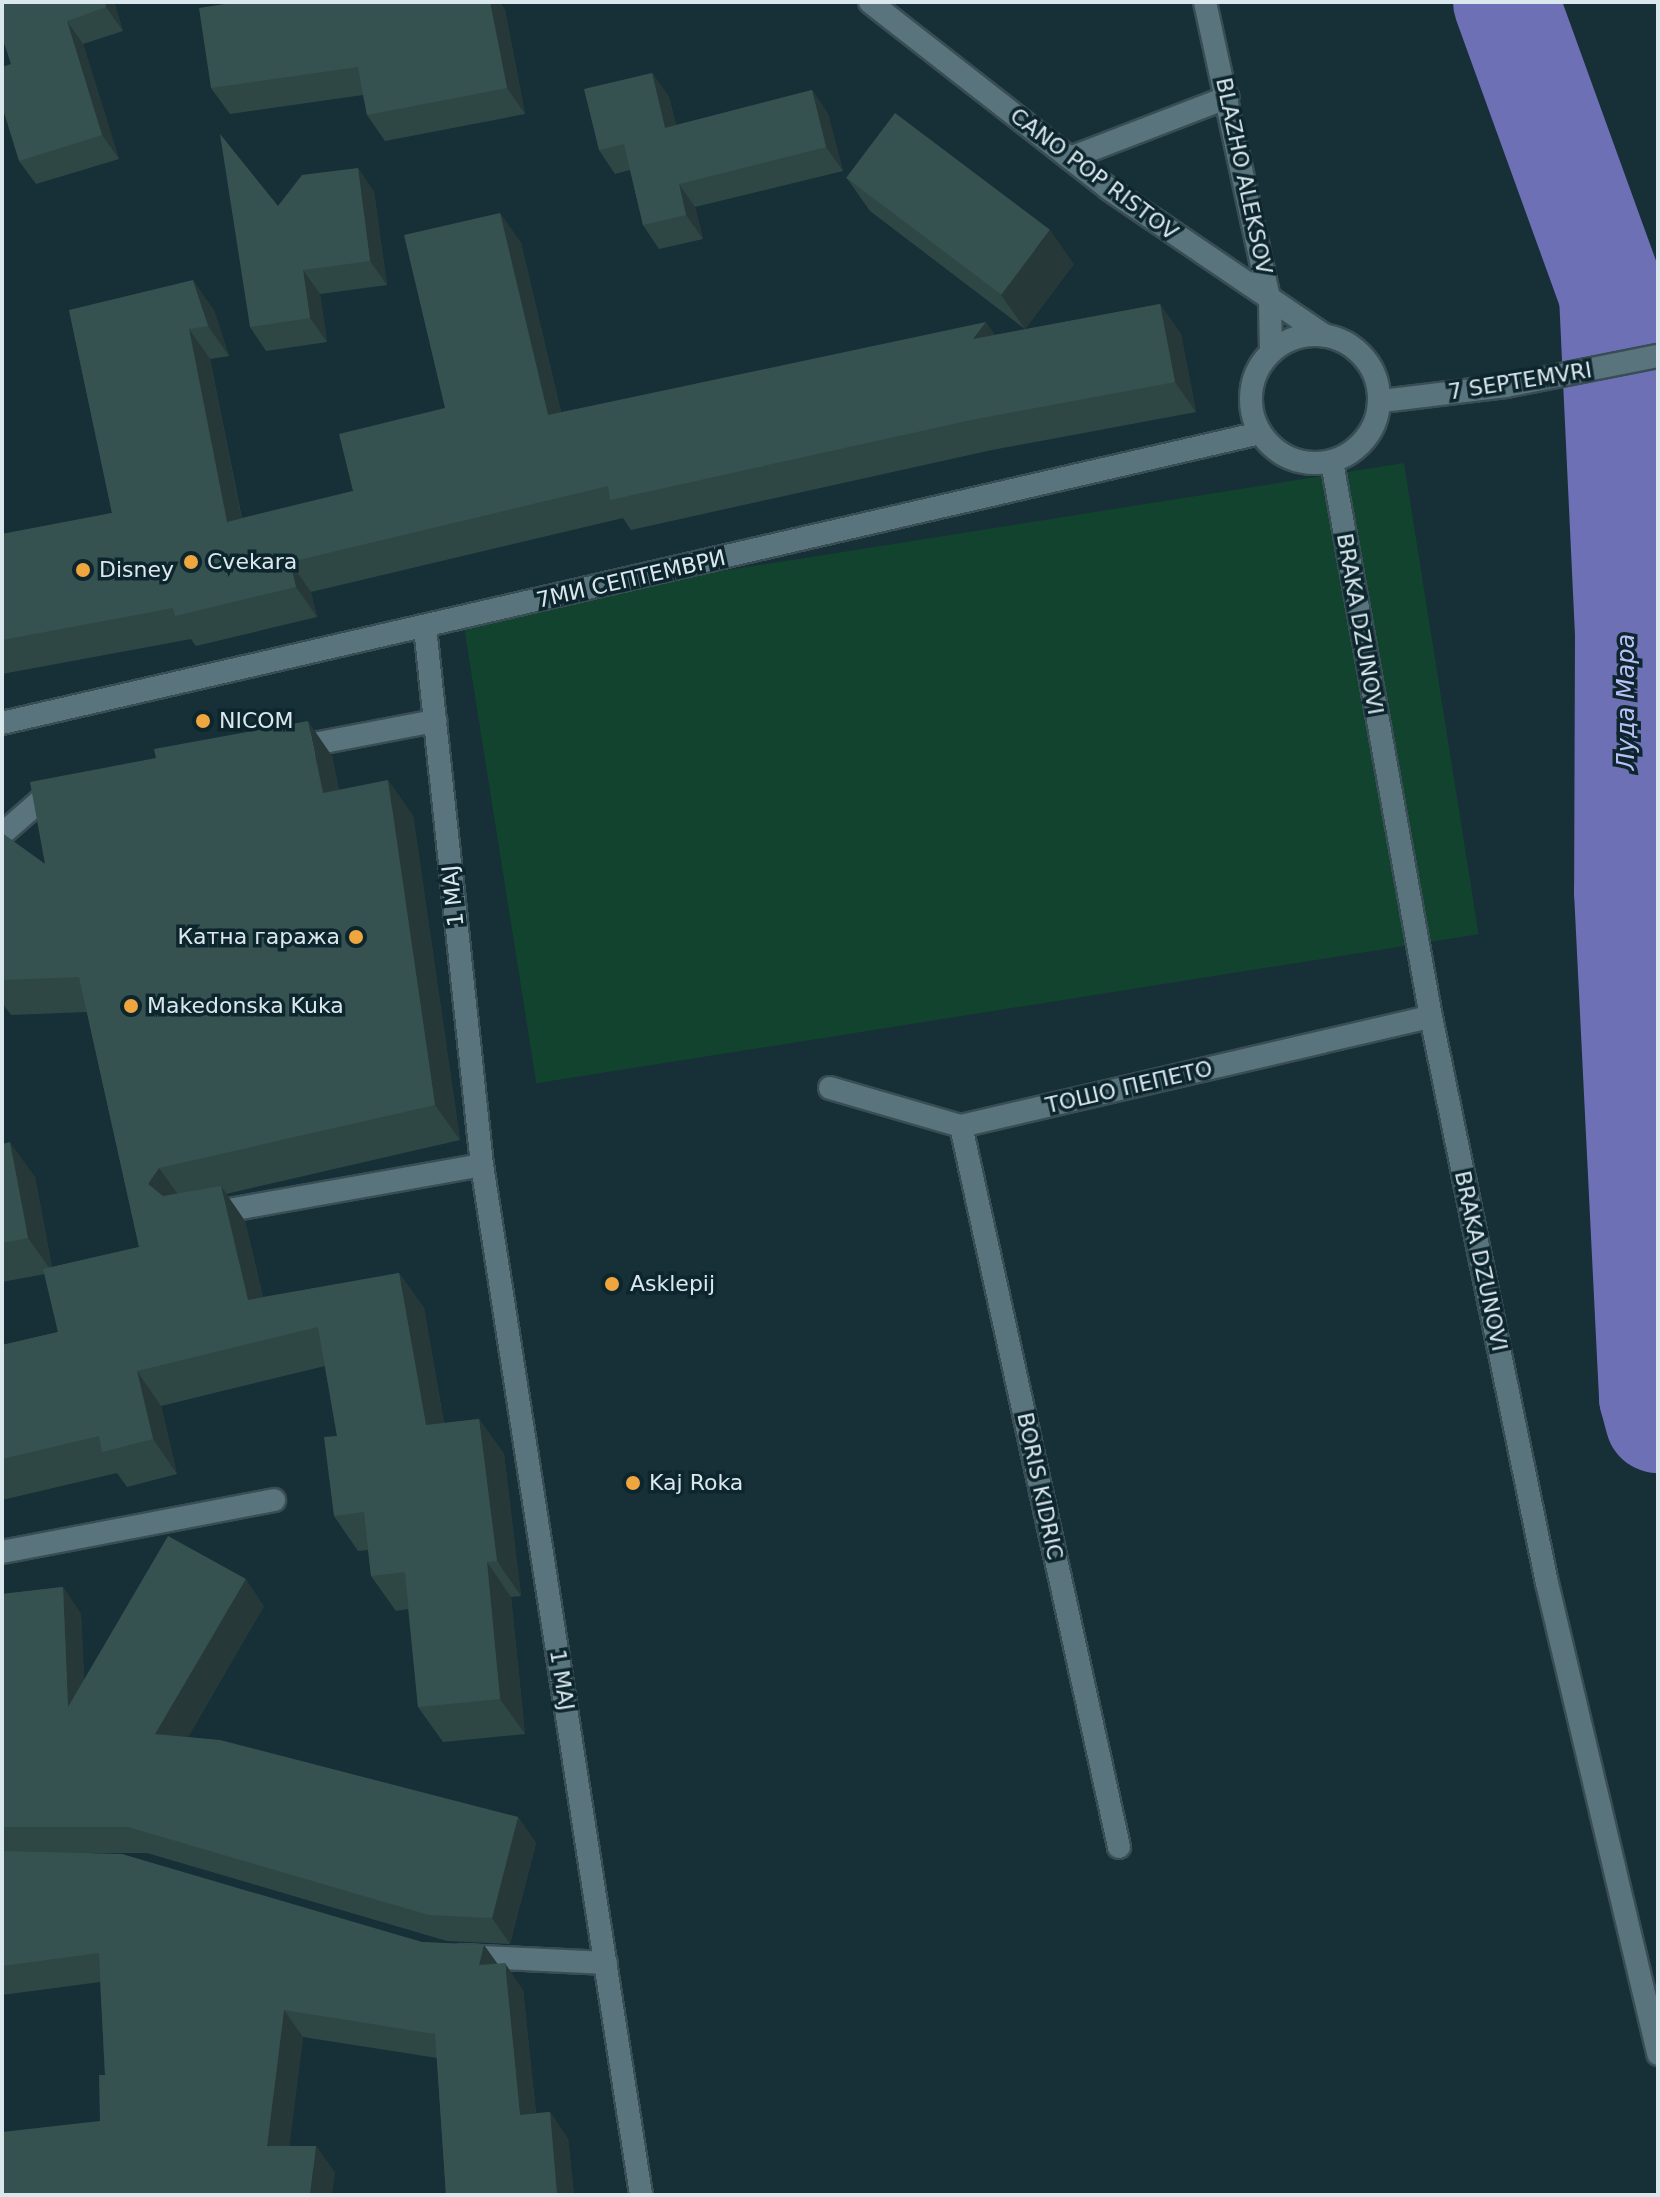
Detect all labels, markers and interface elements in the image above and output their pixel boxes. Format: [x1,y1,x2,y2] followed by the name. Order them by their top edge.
[1210,75,1278,277] street label: BLAZHO ALEKSOV
[1005,102,1183,246] street label: CANO POP RISTOV
[1446,357,1594,405] street label: 7 SEPTEMVRI
[1331,531,1389,717] street label: BRAKA DZUNOVI
[534,544,728,614] street label: 7МИ СЕПТЕМВРИ
[207,549,297,575] place label: Cvekara
[182,553,200,571] marker: Cvekara
[99,557,174,583] place label: Disney
[74,561,92,579] marker: Disney
[1613,634,1641,770] water label: Луда Мара
[219,708,294,734] place label: NICOM
[194,712,212,730] marker: NICOM
[437,864,469,928] street label: 1 MAJ
[177,924,340,950] place label: Катна гаража
[347,928,365,946] marker: Катна гаража
[147,993,344,1019] place label: Makedonska Kuka
[122,997,140,1015] marker: Makedonska Kuka
[1043,1055,1215,1119] street label: ТОШО ПЕПЕТО
[1449,1168,1513,1354] street label: BRAKA DZUNOVI
[630,1271,715,1297] place label: Asklepij
[601,1273,623,1295] marker: Asklepij
[1012,1410,1068,1562] street label: BORIS KIDRIC
[649,1470,743,1496] place label: Kaj Roka
[624,1474,642,1492] marker: Kaj Roka
[544,1648,580,1712] street label: 1 MAJ

